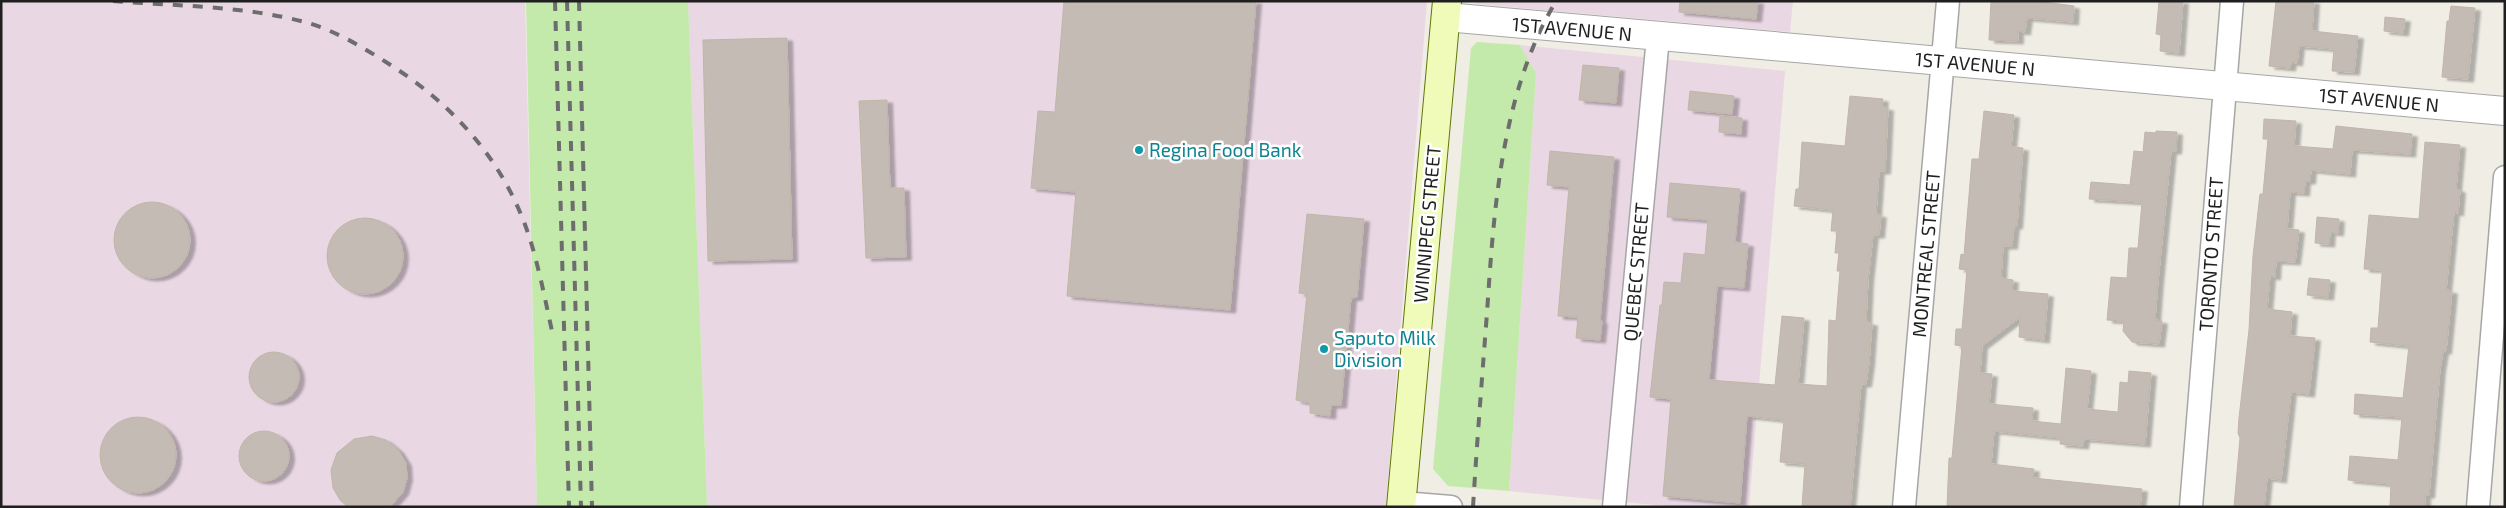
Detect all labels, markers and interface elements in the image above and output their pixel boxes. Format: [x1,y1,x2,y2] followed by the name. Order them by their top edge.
[1511,12,1633,45] street label: 1ST AVENUE N
[1914,47,2036,80] street label: 1ST AVENUE N
[2318,83,2440,116] street label: 1ST AVENUE N
[1149,138,1302,161] place label: Regina Food Bank
[1133,144,1145,156] marker: Regina Food Bank
[1408,144,1445,304] street label: WINNIPEG STREET
[1907,170,1944,338] street label: MONTREAL STREET
[2194,176,2227,332] street label: TORONTO STREET
[1618,202,1653,342] street label: QUEBEC STREET
[1334,326,1436,371] place label: Saputo Milk Division
[1318,343,1330,355] marker: Saputo Milk Division

